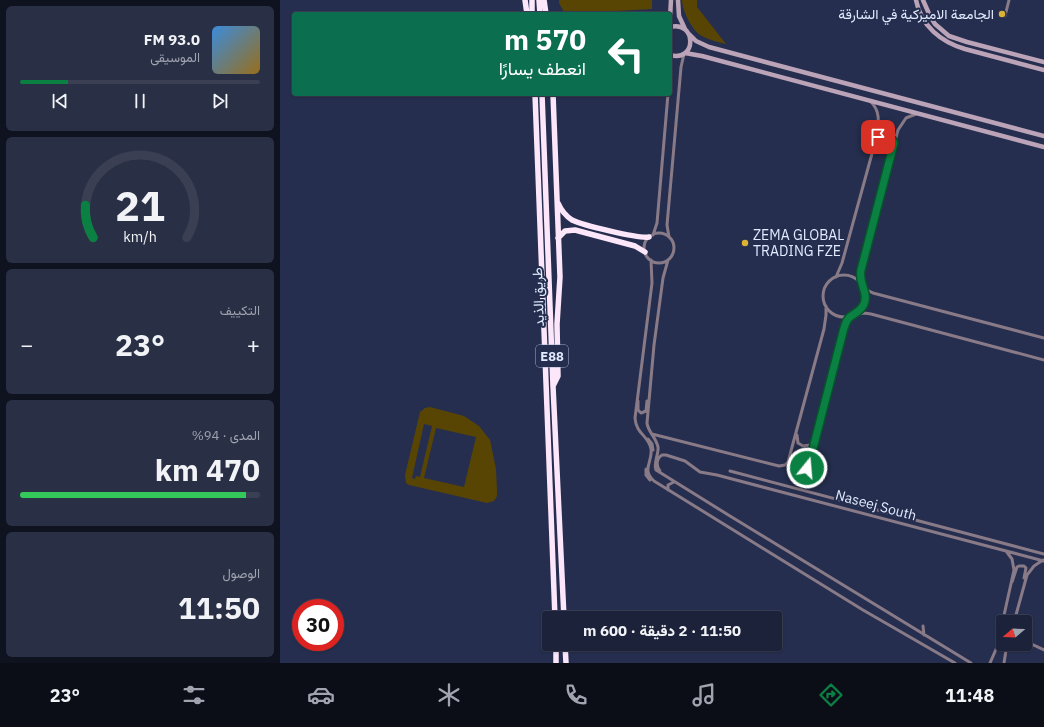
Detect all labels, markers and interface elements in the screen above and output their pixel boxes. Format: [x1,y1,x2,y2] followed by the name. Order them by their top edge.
[838,5,994,26] place label: الجامعة الاميركية في الشارقة
[997,9,1007,19] marker: الجامعة الاميركية في الشارقة
[504,21,586,58] text: 570 m
[600,28,652,80] icon: left
[144,30,200,49] text: 93.0 FM
[150,49,200,66] text: الموسيقى
[499,57,586,80] text: انعطف يسارًا
[49,90,71,112] icon: previous
[129,90,151,112] icon: pause
[209,90,231,112] icon: next
[861,120,895,154] pin
[867,126,889,148] icon: arrive
[115,178,165,232] text: 21
[753,226,844,260] place label: ZEMA GLOBAL TRADING FZE
[123,227,157,246] text: km/h
[740,238,750,248] marker: ZEMA GLOBAL TRADING FZE
[528,267,548,327] street label: طريق الذيد
[220,302,260,319] text: التكييف
[115,325,165,364] text: 23°
[20,330,33,359] text: −
[247,330,260,359] text: +
[536,345,568,367] road number: E88
[192,427,260,444] text: المدى · 94%
[786,447,828,489] position arrow
[155,450,260,489] text: 470 km
[834,486,918,524] street label: Naseej South
[222,565,260,582] text: الوصول
[178,588,260,627] text: 11:50
[292,599,344,651] speed limit sign: 30
[996,615,1032,651] north arrow
[996,615,1032,651] map controls
[583,621,741,640] text: 11:50 · 2 دقيقة · 600 m
[180,681,208,709] icon: filters
[307,681,335,709] icon: car
[435,681,463,709] icon: climate
[562,681,590,709] icon: phone
[690,681,718,709] icon: music
[817,681,845,709] icon: directions
[50,684,80,707] text: 23°
[945,684,994,707] text: 11:48

